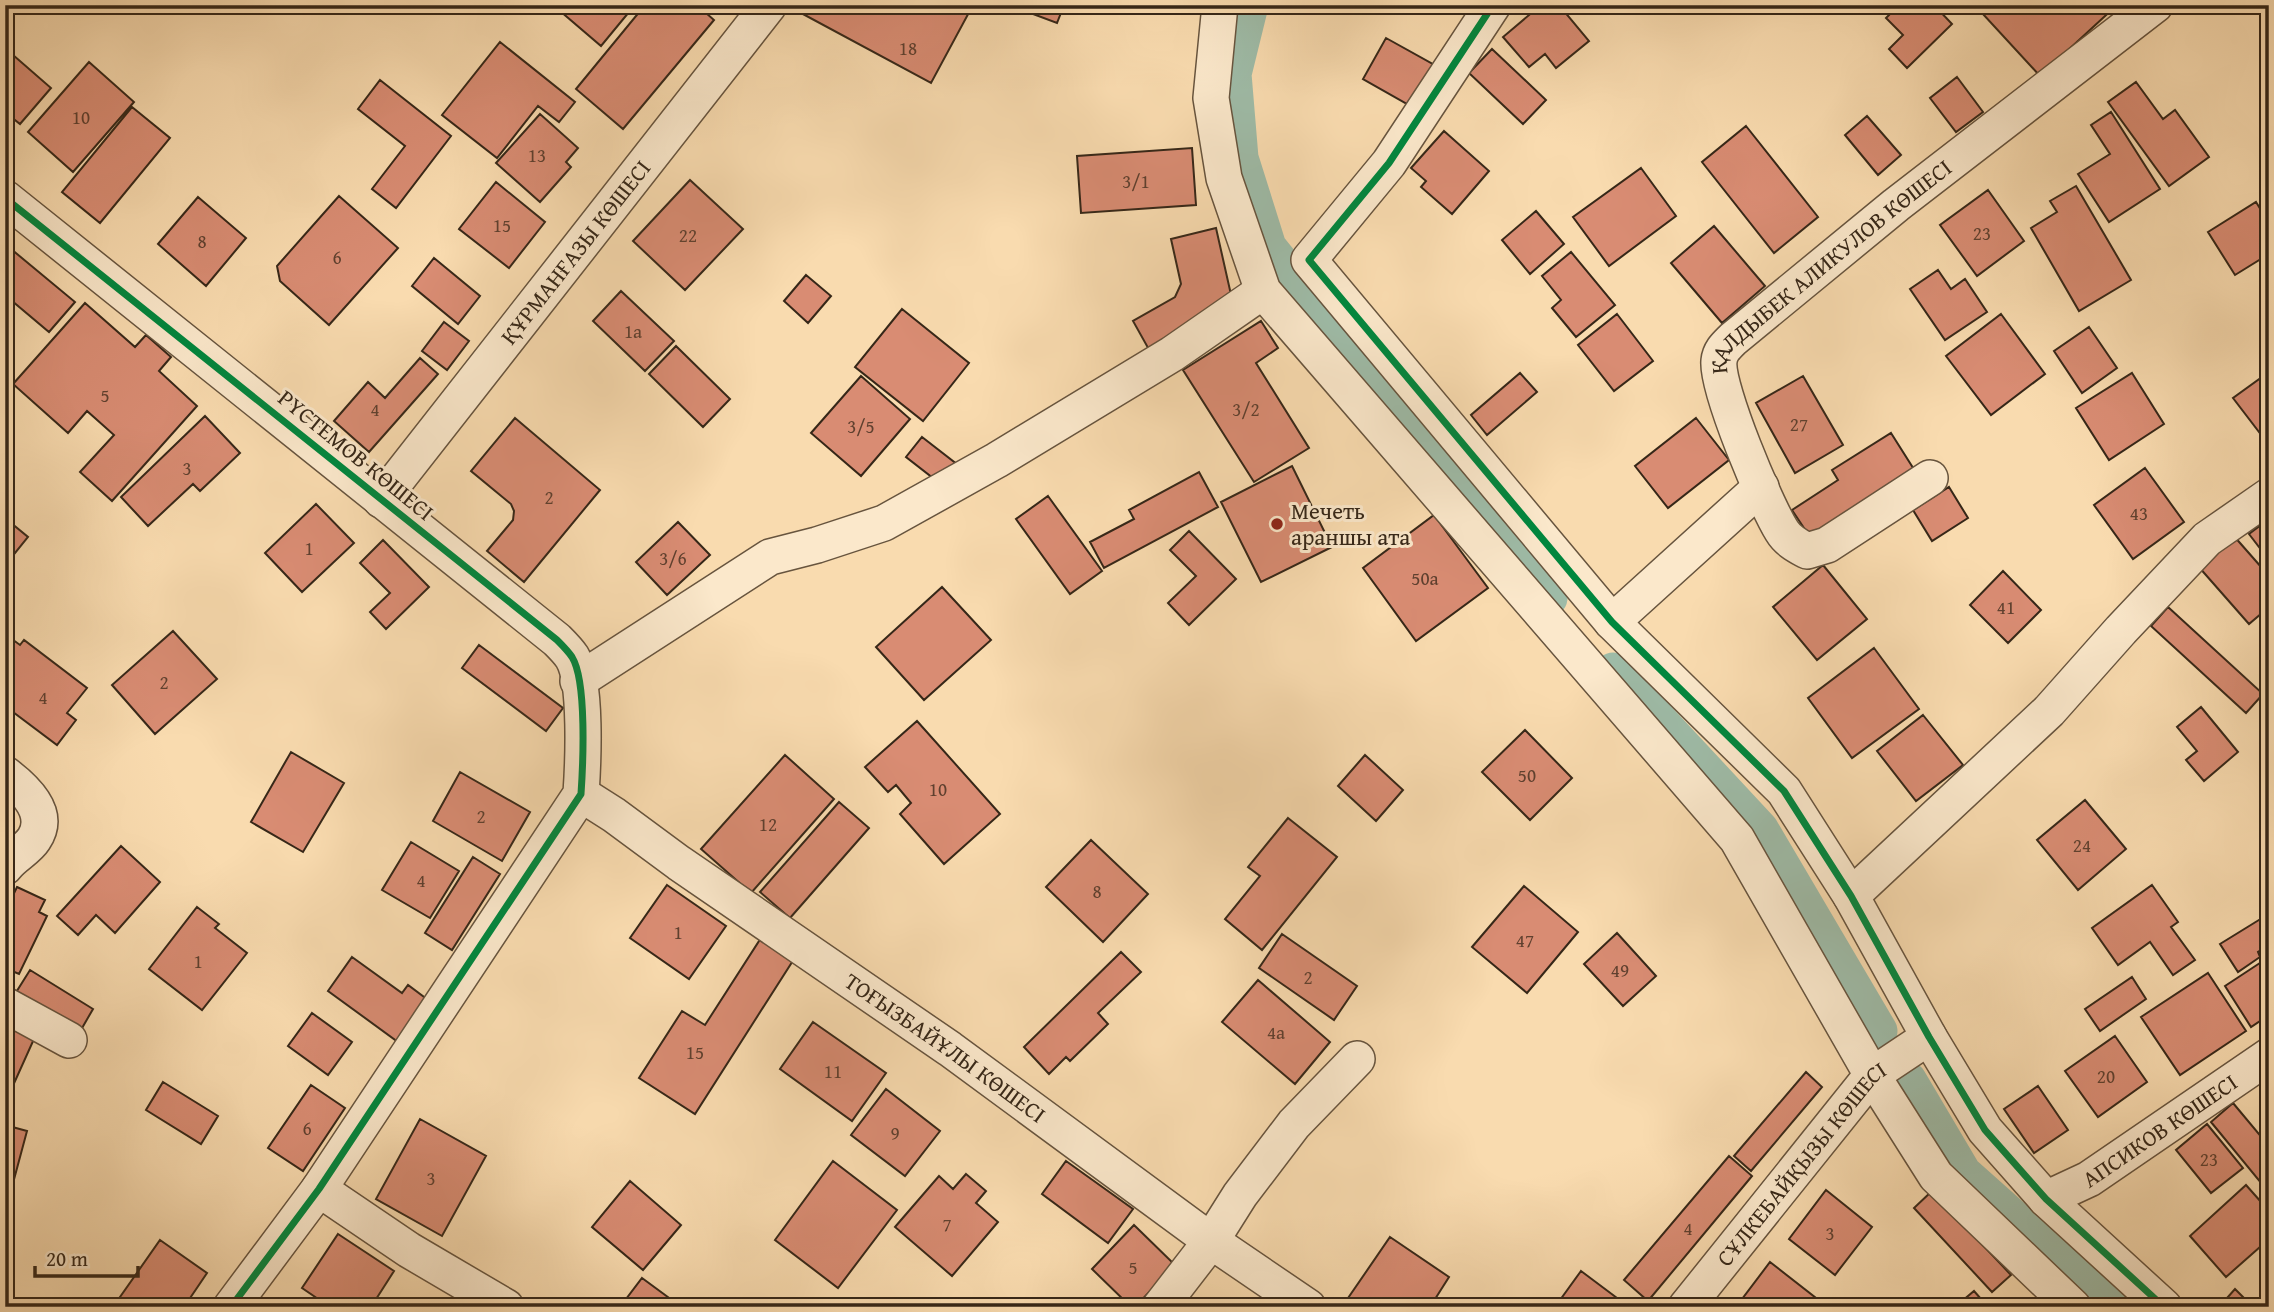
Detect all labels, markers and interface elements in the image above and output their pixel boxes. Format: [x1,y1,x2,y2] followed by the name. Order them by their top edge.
[899,34,917,62] house number: 18
[72,103,90,131] house number: 10
[528,141,546,169] house number: 13
[1701,151,1958,375] street label: ҚАЛДЫБЕК АЛИКУЛОВ КӨШЕСІ
[492,152,658,351] street label: ҚҰРМАНҒАЗЫ КӨШЕСІ
[1122,167,1150,195] house number: 3/1
[493,211,511,239] house number: 15
[1973,219,1991,247] house number: 23
[679,221,697,249] house number: 22
[197,227,207,255] house number: 8
[332,243,342,271] house number: 6
[624,317,642,345] house number: 1а
[100,381,110,409] house number: 5
[271,381,441,528] street label: РҮСТЕМОВ КӨШЕСІ
[370,395,380,423] house number: 4
[1232,395,1260,423] house number: 3/2
[1790,410,1808,438] house number: 27
[847,412,875,440] house number: 3/5
[182,454,192,482] house number: 3
[544,483,554,511] house number: 2
[1291,494,1410,553] place label: Мечеть араншы ата
[2130,499,2148,527] house number: 43
[1269,516,1285,532] marker: Мечеть араншы ата
[304,534,314,562] house number: 1
[659,544,687,572] house number: 3/6
[1411,564,1439,592] house number: 50а
[1997,593,2015,621] house number: 41
[159,668,169,696] house number: 2
[38,683,48,711] house number: 4
[1518,761,1536,789] house number: 50
[929,775,947,803] house number: 10
[476,802,486,830] house number: 2
[759,810,777,838] house number: 12
[2073,831,2091,859] house number: 24
[416,866,426,894] house number: 4
[1092,877,1102,905] house number: 8
[673,918,683,946] house number: 1
[1516,926,1534,954] house number: 47
[193,947,203,975] house number: 1
[1611,956,1629,984] house number: 49
[1303,963,1313,991] house number: 2
[838,964,1053,1130] street label: ТОҒЫЗБАЙҰЛЫ КӨШЕСІ
[1267,1018,1285,1046] house number: 4а
[686,1038,704,1066] house number: 15
[1708,1053,1893,1273] street label: СҰЛКЕБАЙҚЫЗЫ КӨШЕСІ
[824,1057,842,1085] house number: 11
[2097,1062,2115,1090] house number: 20
[2075,1065,2244,1195] street label: АПСИКОВ КӨШЕСІ
[302,1114,312,1142] house number: 6
[890,1119,900,1147] house number: 9
[2200,1145,2218,1173] house number: 23
[426,1164,436,1192] house number: 3
[942,1210,952,1238] house number: 7
[1683,1214,1693,1242] house number: 4
[1825,1219,1835,1247] house number: 3
[35,1235,138,1279] scale bar
[46,1243,88,1274] text: 20 m
[1128,1253,1138,1281] house number: 5

